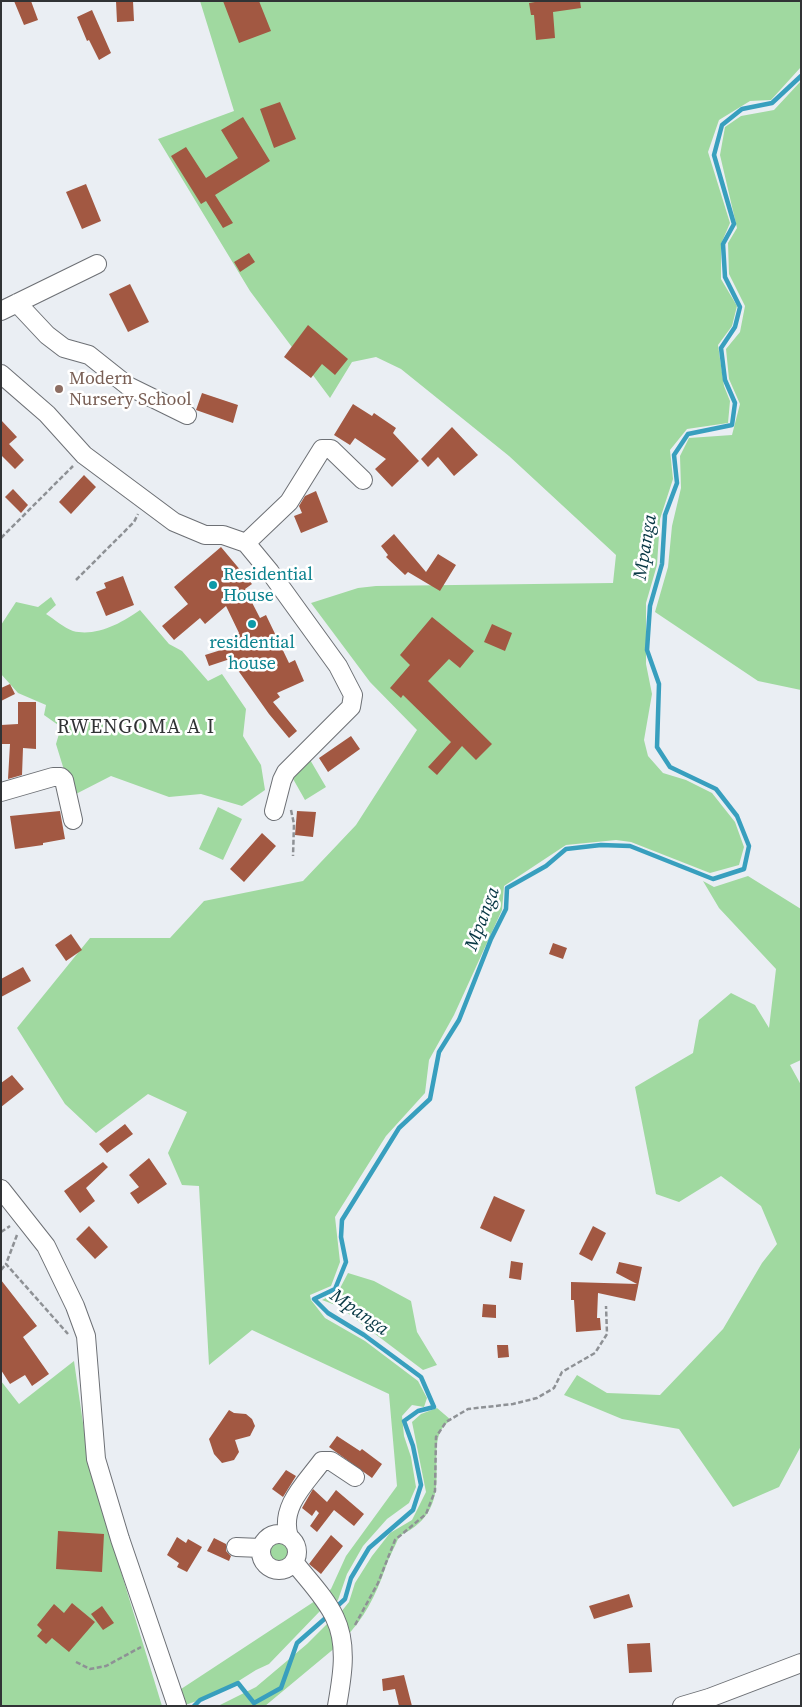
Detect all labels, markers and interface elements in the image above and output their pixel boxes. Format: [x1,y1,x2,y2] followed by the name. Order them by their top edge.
[69,368,192,410] place label: Modern Nursery School
[53,383,65,395] marker: Modern Nursery School
[630,513,662,581] water label: Mpanga
[223,564,313,606] place label: Residential House
[207,579,219,591] marker: Residential House
[246,618,258,630] marker: residential house
[209,632,295,674] place label: residential house
[55,716,217,740] district label: RWENGOMA A I
[461,884,505,954] water label: Mpanga
[325,1285,393,1341] water label: Mpanga

